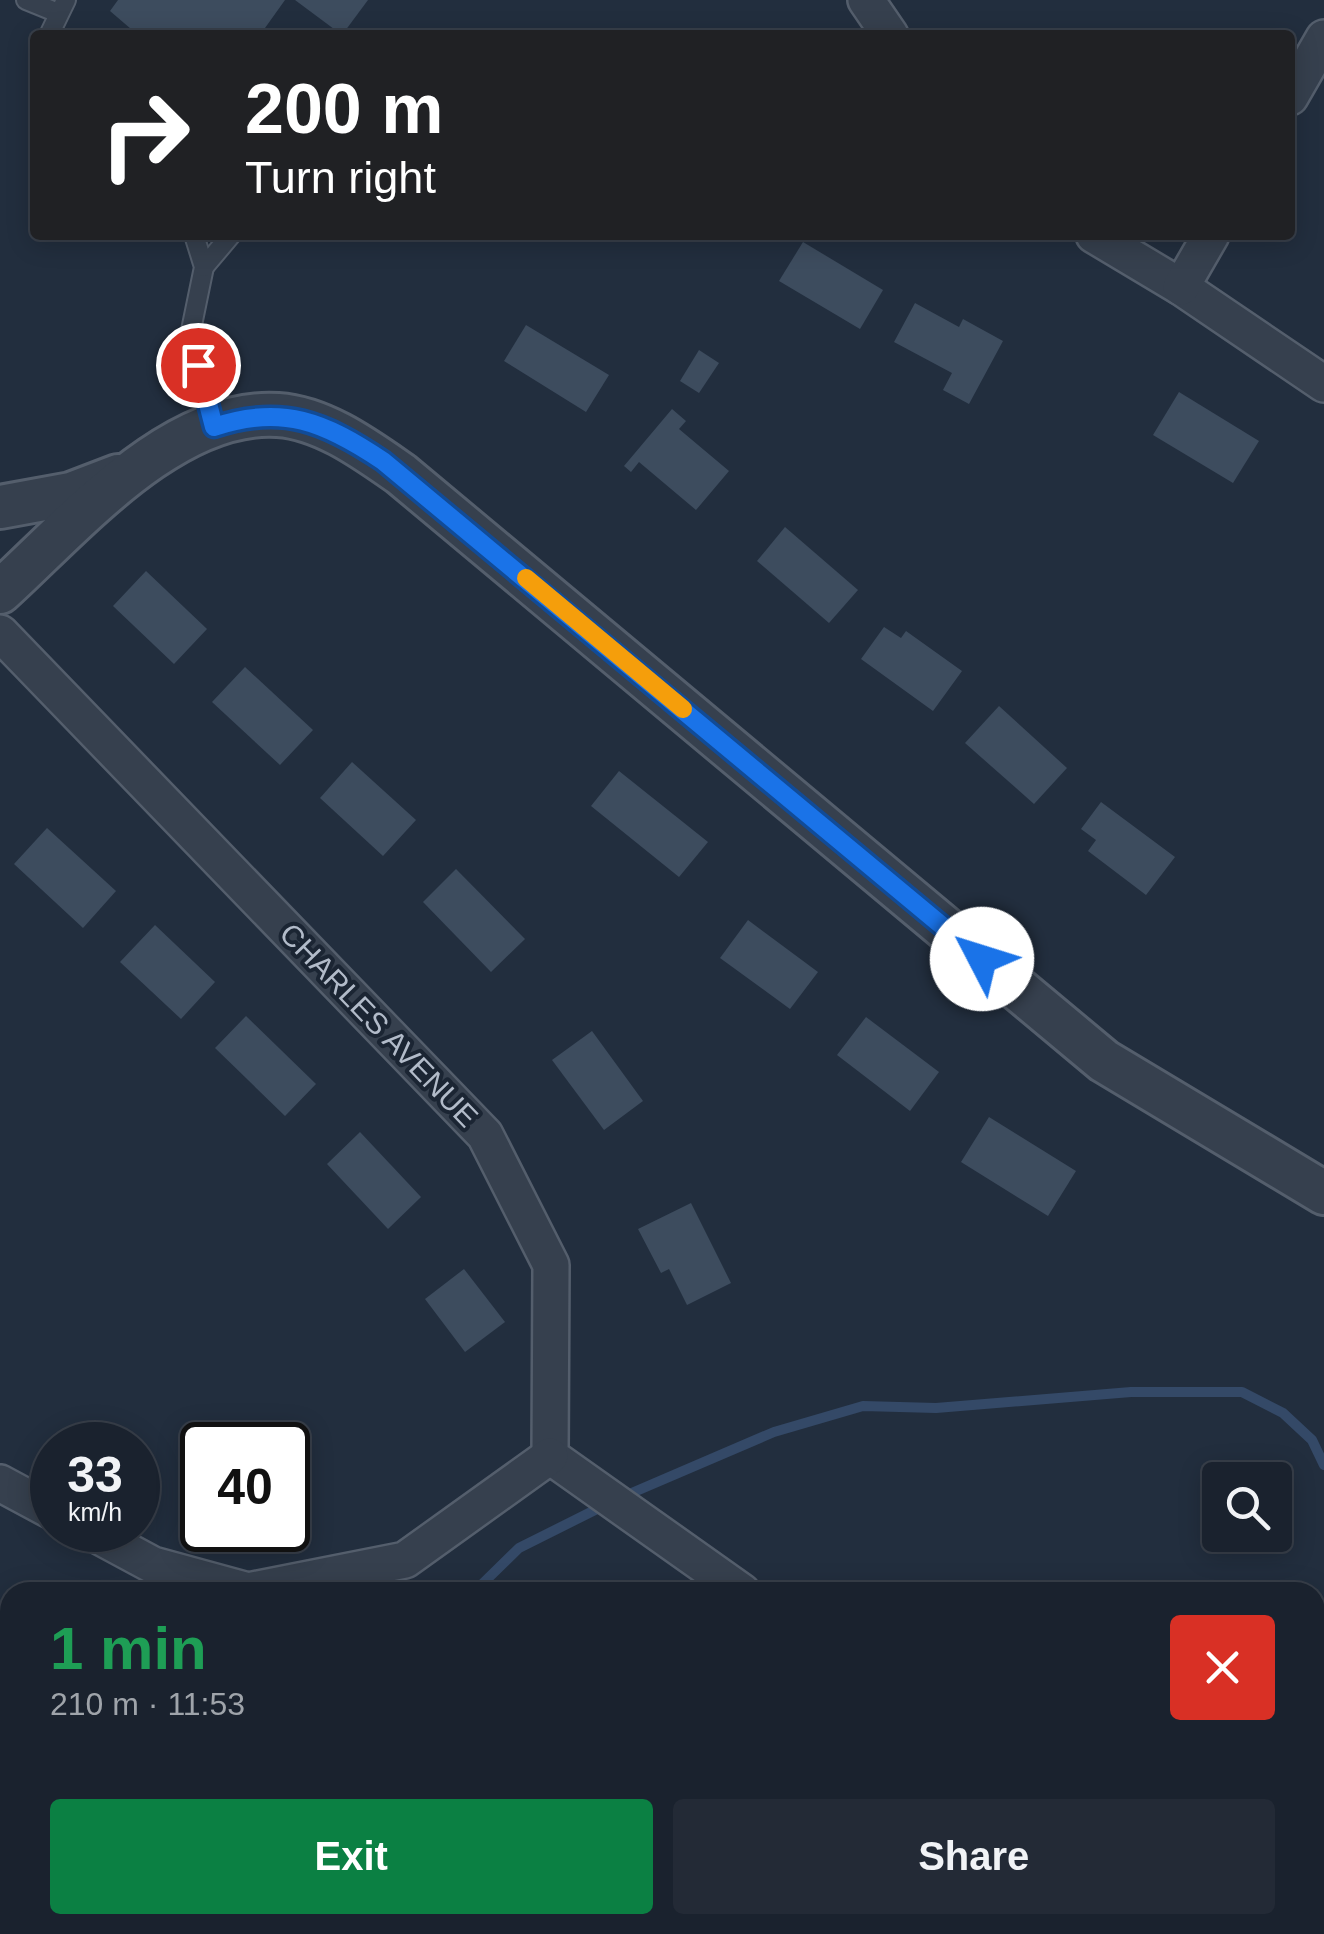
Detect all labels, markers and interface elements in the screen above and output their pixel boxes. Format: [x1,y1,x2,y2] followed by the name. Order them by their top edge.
[80,70,210,200] icon: right
[245,70,443,148] text: 200 m
[245,152,436,203] text: Turn right
[156,323,241,408] pin
[171,338,226,393] icon: arrive
[930,907,1034,1011] position arrow
[274,917,484,1133] street label: CHARLES AVENUE
[180,1422,310,1552] speed limit sign: 40
[67,1447,123,1503] text: 33
[1202,1462,1292,1552] map controls
[1202,1462,1292,1552] button: search
[68,1498,122,1526] text: km/h
[50,1615,207,1682] text: 1 min
[1170,1615,1275,1720] button: close
[50,1686,245,1722] text: 210 m · 11:53
[50,1799,653,1914] button: Exit
[673,1799,1275,1914] button: Share

